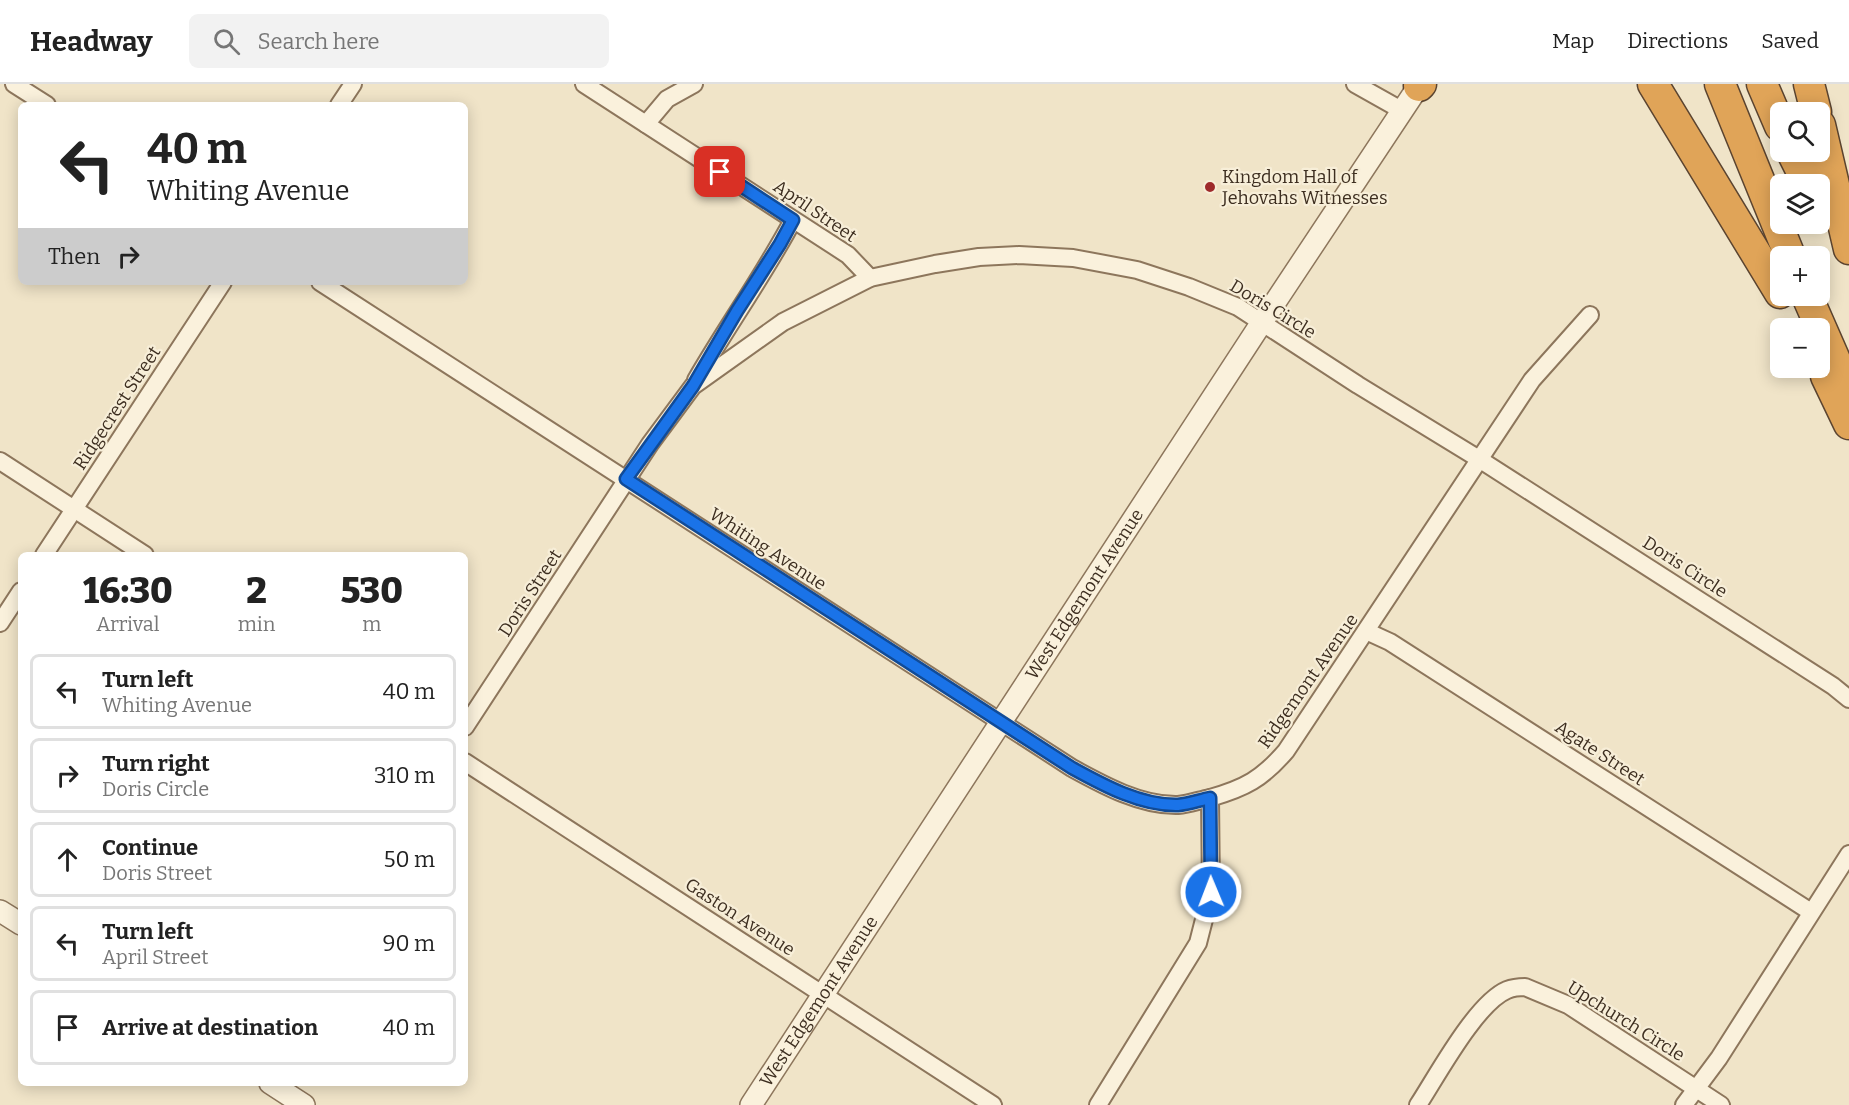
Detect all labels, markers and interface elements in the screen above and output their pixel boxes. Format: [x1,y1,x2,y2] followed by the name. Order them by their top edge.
[189,14,609,68] search box
[30,25,153,58] text: Headway
[210,25,243,58] icon: search
[258,28,380,55] text: Search here
[1552,28,1594,54] text: Map
[1627,28,1728,54] text: Directions
[1761,28,1819,54] text: Saved
[1770,102,1830,378] map controls
[1770,102,1830,162] button: search
[147,124,247,174] text: 40 m
[48,126,126,204] icon: left
[694,146,745,197] pin
[703,155,736,188] icon: arrive
[1221,166,1388,209] place label: Kingdom Hall of Jehovahs Witnesses
[1770,174,1830,234] button: layers
[147,175,350,207] text: Whiting Avenue
[769,175,861,247] street label: April Street
[1203,180,1217,194] marker: Kingdom Hall of Jehovahs Witnesses
[112,240,145,273] icon: right
[48,243,100,270] text: Then
[1770,246,1830,306] button: +
[1226,275,1320,343] street label: Doris Circle
[1770,318,1830,378] button: −
[69,342,165,474] street label: Ridgecrest Street
[705,503,831,595] street label: Whiting Avenue
[1021,505,1148,684] street label: West Edgemont Avenue
[1639,532,1731,602] street label: Doris Circle
[494,545,567,641] street label: Doris Street
[83,569,173,613] text: 16:30
[246,569,267,613] text: 2
[340,569,403,613] text: 530
[1253,609,1363,753] street label: Ridgemont Avenue
[96,612,160,636] text: Arrival
[238,612,275,636] text: min
[362,612,381,636] text: m
[102,666,194,693] text: Turn left
[51,675,84,708] icon: left
[383,678,435,705] text: 40 m
[102,693,252,717] text: Whiting Avenue
[1551,716,1649,790] street label: Agate Street
[102,750,210,777] text: Turn right
[51,759,84,792] icon: right
[374,762,435,789] text: 310 m
[102,777,209,801] text: Doris Circle
[102,834,198,861] text: Continue
[51,843,84,876] icon: ahead
[384,846,435,873] text: 50 m
[1179,860,1243,924] position arrow
[102,861,212,885] text: Doris Street
[681,873,799,961] street label: Gaston Avenue
[755,912,882,1091] street label: West Edgemont Avenue
[102,918,194,945] text: Turn left
[51,927,84,960] icon: left
[383,930,435,957] text: 90 m
[102,945,208,969] text: April Street
[1563,976,1689,1066] street label: Upchurch Circle
[51,1011,84,1044] icon: arrive
[102,1014,318,1041] text: Arrive at destination
[383,1014,435,1041] text: 40 m

